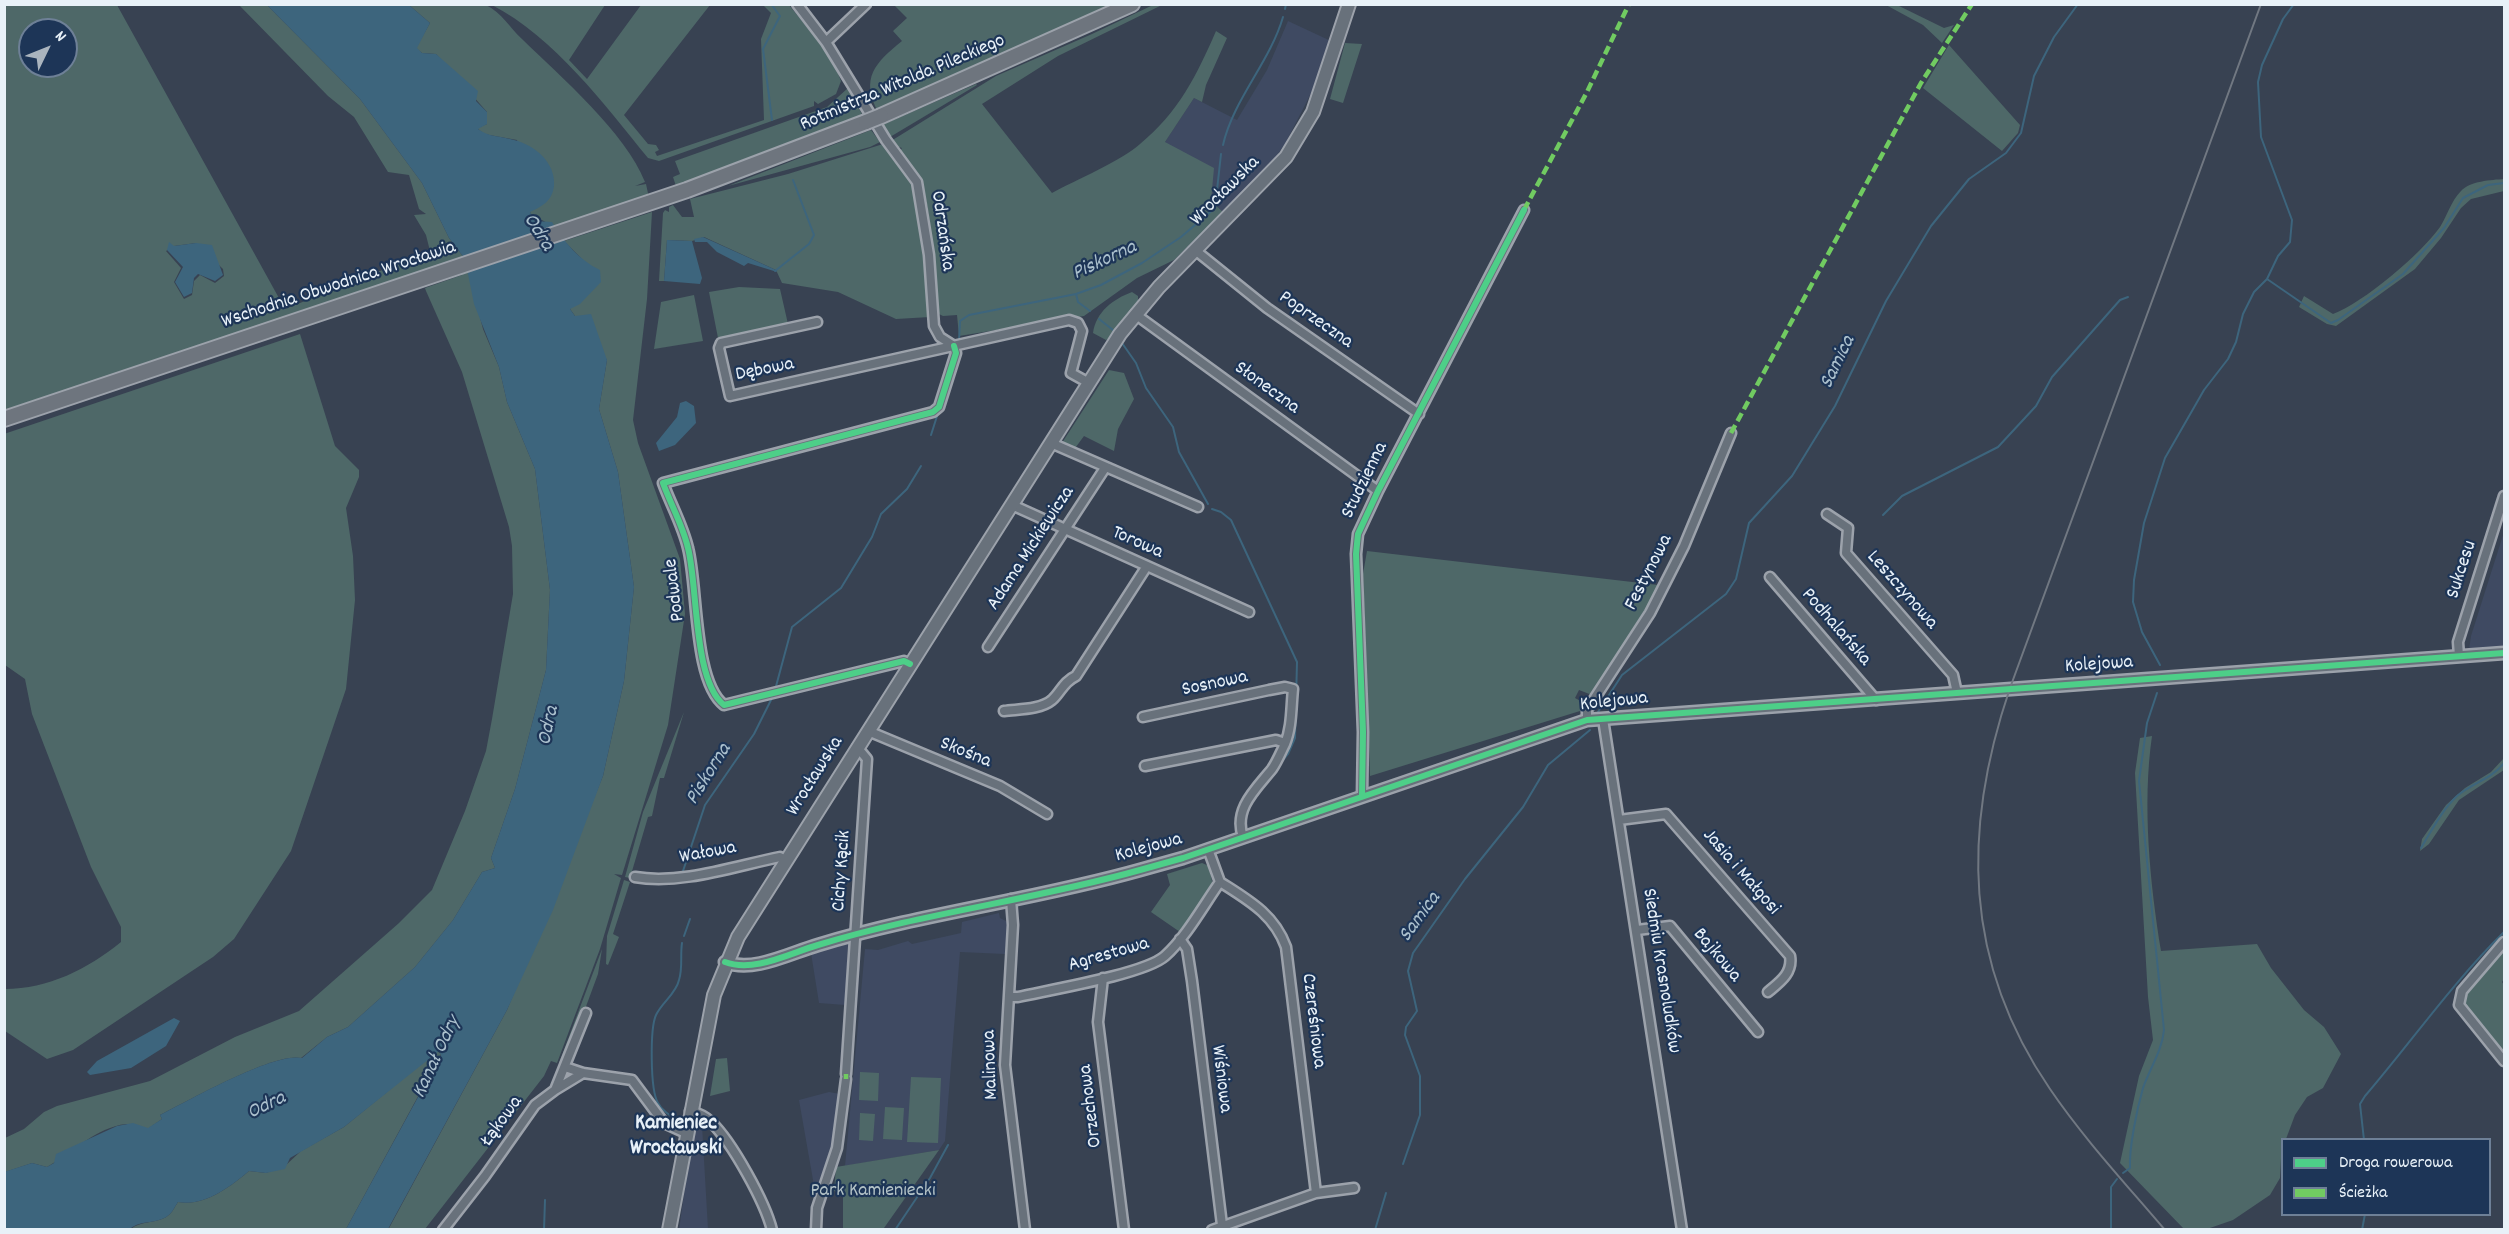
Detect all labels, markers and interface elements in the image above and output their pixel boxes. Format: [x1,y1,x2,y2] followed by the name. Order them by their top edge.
[18,18,78,78] north arrow
[49,26,71,47] text: N
[797,30,1009,138] street label: Rotmistrza Witolda Pileckiego
[1186,152,1266,232] street label: Wrocławska
[924,189,958,273] street label: Odrzańska
[516,210,558,256] water label: Odra
[1069,236,1141,288] water label: Piskorna
[219,237,459,335] street label: Wschodnia Obwodnica Wrocławia
[1273,287,1357,355] street label: Poprzeczna
[1815,332,1863,394] water label: Samica
[734,354,796,388] street label: Dębowa
[1229,357,1303,421] street label: Słoneczna
[1337,439,1395,523] street label: Studzienna
[983,482,1081,616] street label: Adama Mickiewicza
[1108,522,1166,566] street label: Torowa
[1621,531,1679,615] street label: Festynowa
[2442,538,2484,602] street label: Sukcesu
[1860,546,1942,636] street label: Leszczynowa
[660,557,692,623] street label: Podwale
[1795,584,1875,672] street label: Podhalańska
[2064,652,2134,680] street label: Kolejowa
[1180,666,1250,704] street label: Sosnowa
[1579,688,1649,718] street label: Kolejowa
[534,704,566,748] water label: Odra
[782,733,850,821] street label: Wrocławska
[936,733,994,775] street label: Skośna
[681,740,739,810] water label: Piskorna
[1696,825,1784,921] street label: Jasia i Małgosi
[1113,829,1185,869] street label: Kolejowa
[828,830,858,912] street label: Cichy Kącik
[678,837,738,871] street label: Wałowa
[1635,887,1685,1055] street label: Siedmiu Krasnoludków
[1394,888,1448,948] water label: Samica
[1686,924,1746,988] street label: Bajkowa
[1066,933,1152,979] street label: Agrestowa
[1294,972,1330,1070] street label: Czereśniowa
[408,1013,468,1103] water label: Kanał Odry
[979,1030,1005,1100] street label: Malinowa
[1204,1044,1236,1114] street label: Wiśniowa
[1075,1063,1109,1149] street label: Orzechowa
[244,1087,290,1127] water label: Odra
[477,1092,529,1152] street label: Łąkowa
[630,1112,722,1164] district label: Kamieniec Wrocławski
[2281,1138,2491,1216] legend
[2339,1151,2452,1176] text: Droga rowerowa
[810,1180,936,1204] park label: Park Kamieniecki
[2339,1181,2388,1206] text: Ścieżka

